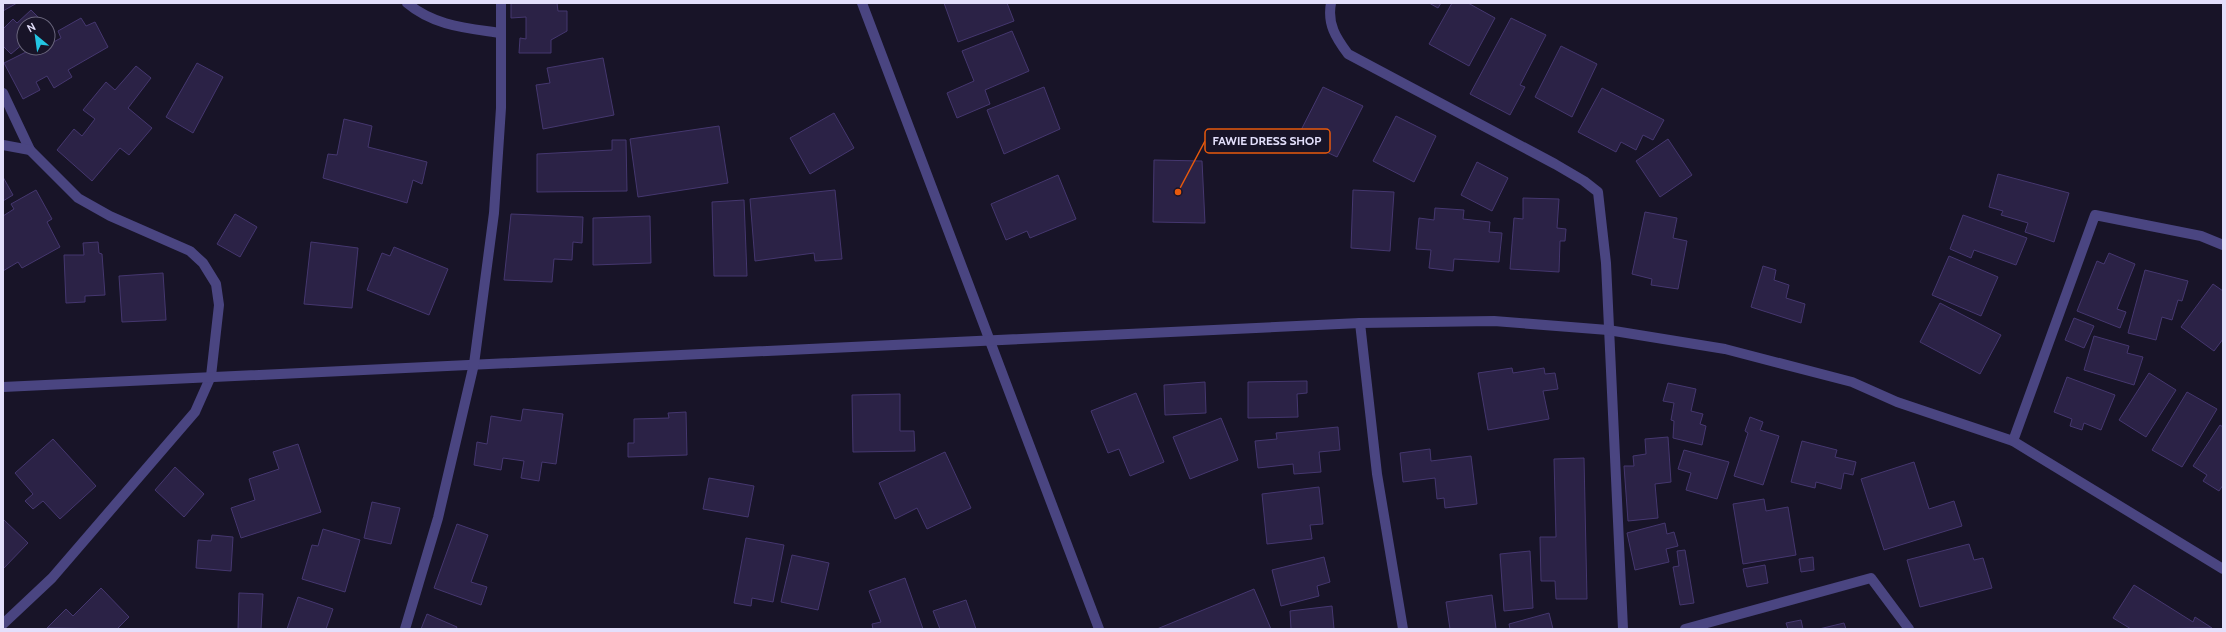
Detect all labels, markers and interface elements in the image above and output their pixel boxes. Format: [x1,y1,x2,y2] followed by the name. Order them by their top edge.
[16,16,56,56] north arrow
[24,19,38,35] text: N
[1205,129,1330,153] callout: FAWIE DRESS SHOP
[1213,133,1321,148] text: FAWIE DRESS SHOP

